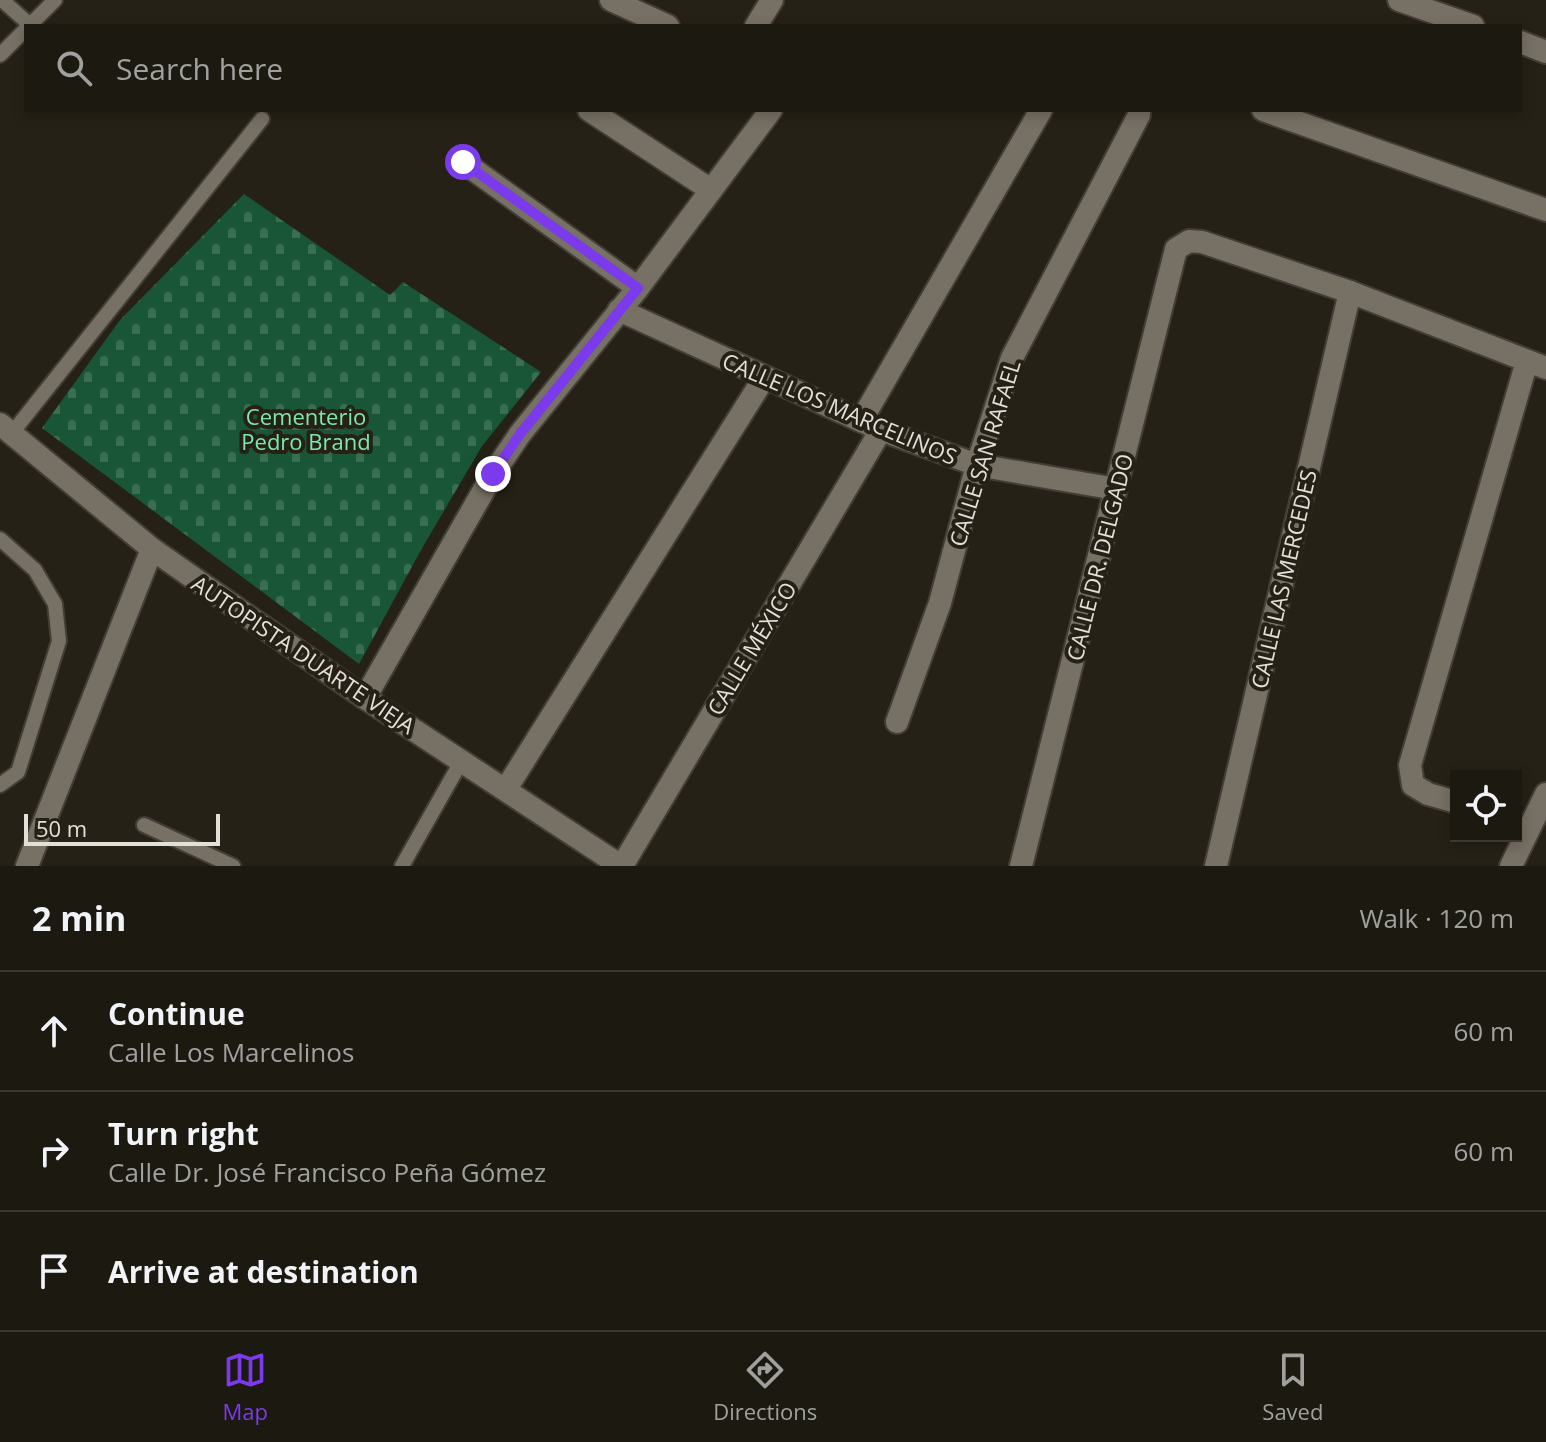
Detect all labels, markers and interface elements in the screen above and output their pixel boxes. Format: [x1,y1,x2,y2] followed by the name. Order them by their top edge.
[24,24,1522,112] search box
[52,46,96,90] icon: search
[116,48,283,89] text: Search here
[445,144,481,180] route start
[718,345,962,471] street label: CALLE LOS MARCELINOS
[941,356,1027,550] street label: CALLE SAN RAFAEL
[241,401,371,456] park label: Cementerio Pedro Brand
[1059,450,1139,664] street label: CALLE DR. DELGADO
[475,456,511,492] route end
[1243,467,1323,691] street label: CALLE LAS MERCEDES
[187,568,422,740] street label: AUTOPISTA DUARTE VIEJA
[699,576,803,720] street label: CALLE MÉXICO
[1450,770,1522,842] map controls
[1450,770,1522,842] button: locate
[24,810,220,846] scale bar
[36,813,87,843] text: 50 m
[32,895,126,941] text: 2 min
[1360,900,1514,936] text: Walk · 120 m
[108,993,245,1034] text: Continue
[32,1009,76,1053] icon: ahead
[1453,1013,1514,1049] text: 60 m
[108,1034,354,1070] text: Calle Los Marcelinos
[108,1113,259,1154] text: Turn right
[32,1129,76,1173] icon: right
[1453,1133,1514,1169] text: 60 m
[108,1154,546,1190] text: Calle Dr. José Francisco Peña Gómez
[32,1249,76,1293] icon: arrive
[108,1251,419,1292] text: Arrive at destination
[223,1348,268,1426] tab: Map
[713,1348,817,1426] tab: Directions
[1262,1348,1323,1426] tab: Saved

